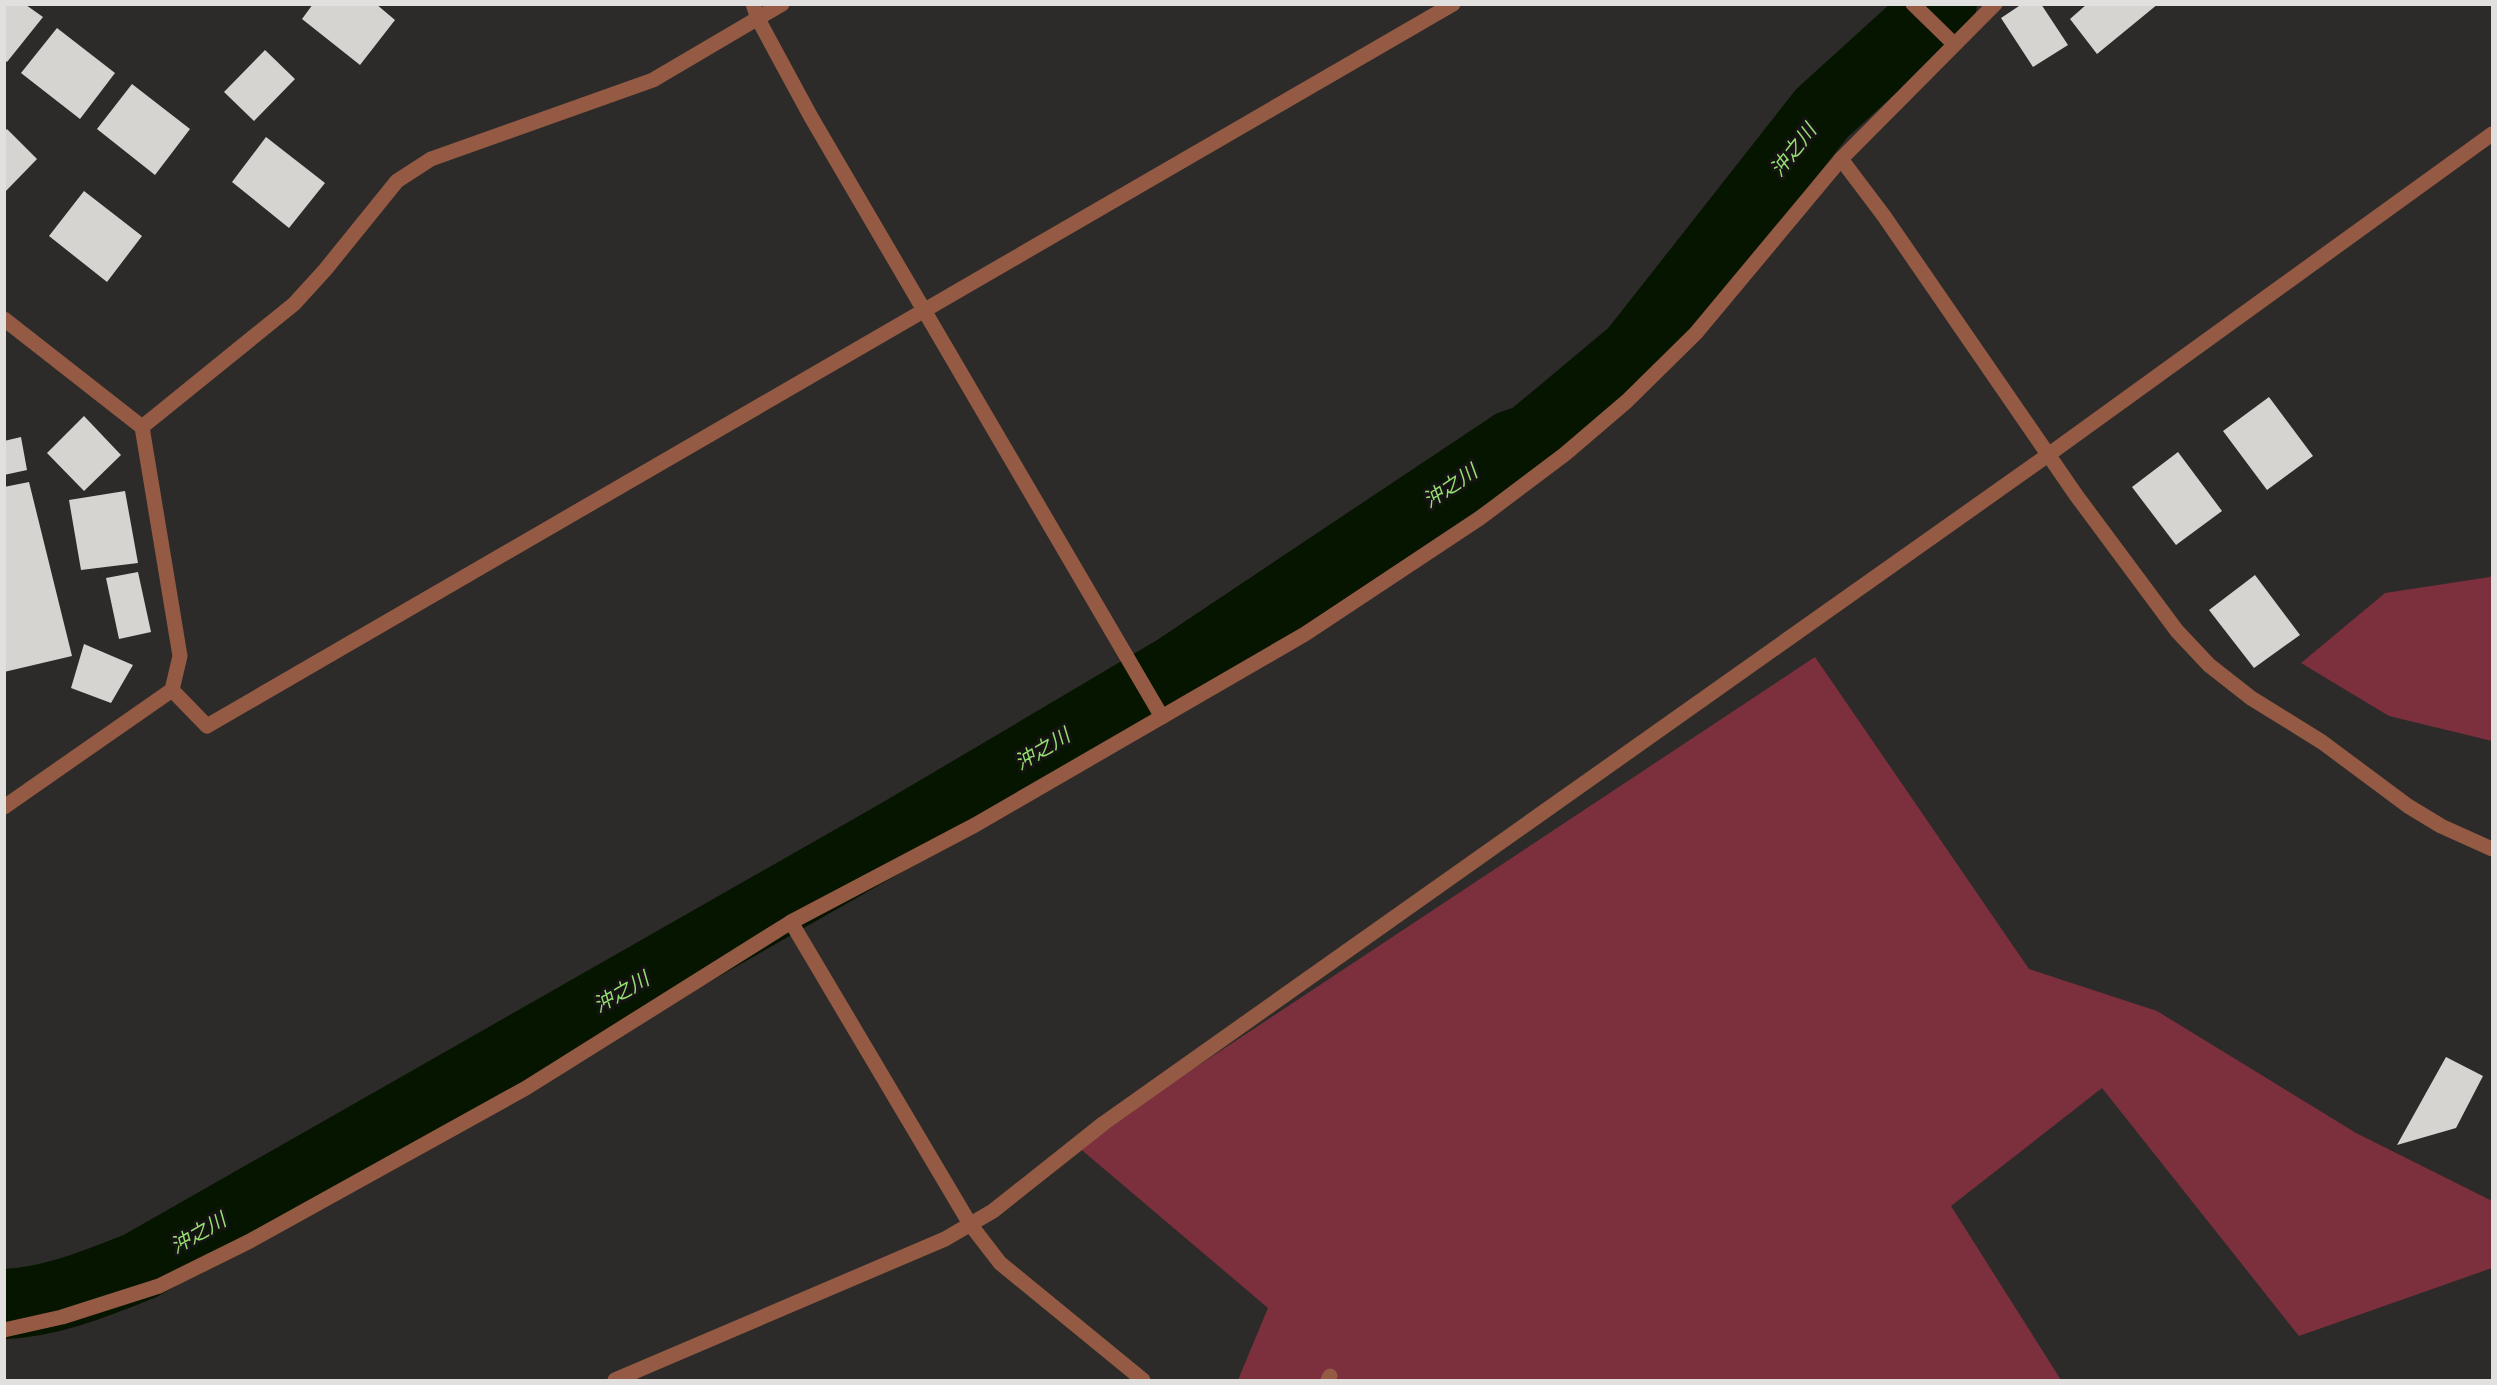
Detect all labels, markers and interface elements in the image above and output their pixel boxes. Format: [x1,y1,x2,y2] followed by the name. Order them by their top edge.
[1764,117,1823,182] water label: 沖之川
[1418,457,1484,514] water label: 沖之川
[1010,721,1076,776] water label: 沖之川
[589,965,655,1018] water label: 沖之川
[166,1206,232,1259] water label: 沖之川

